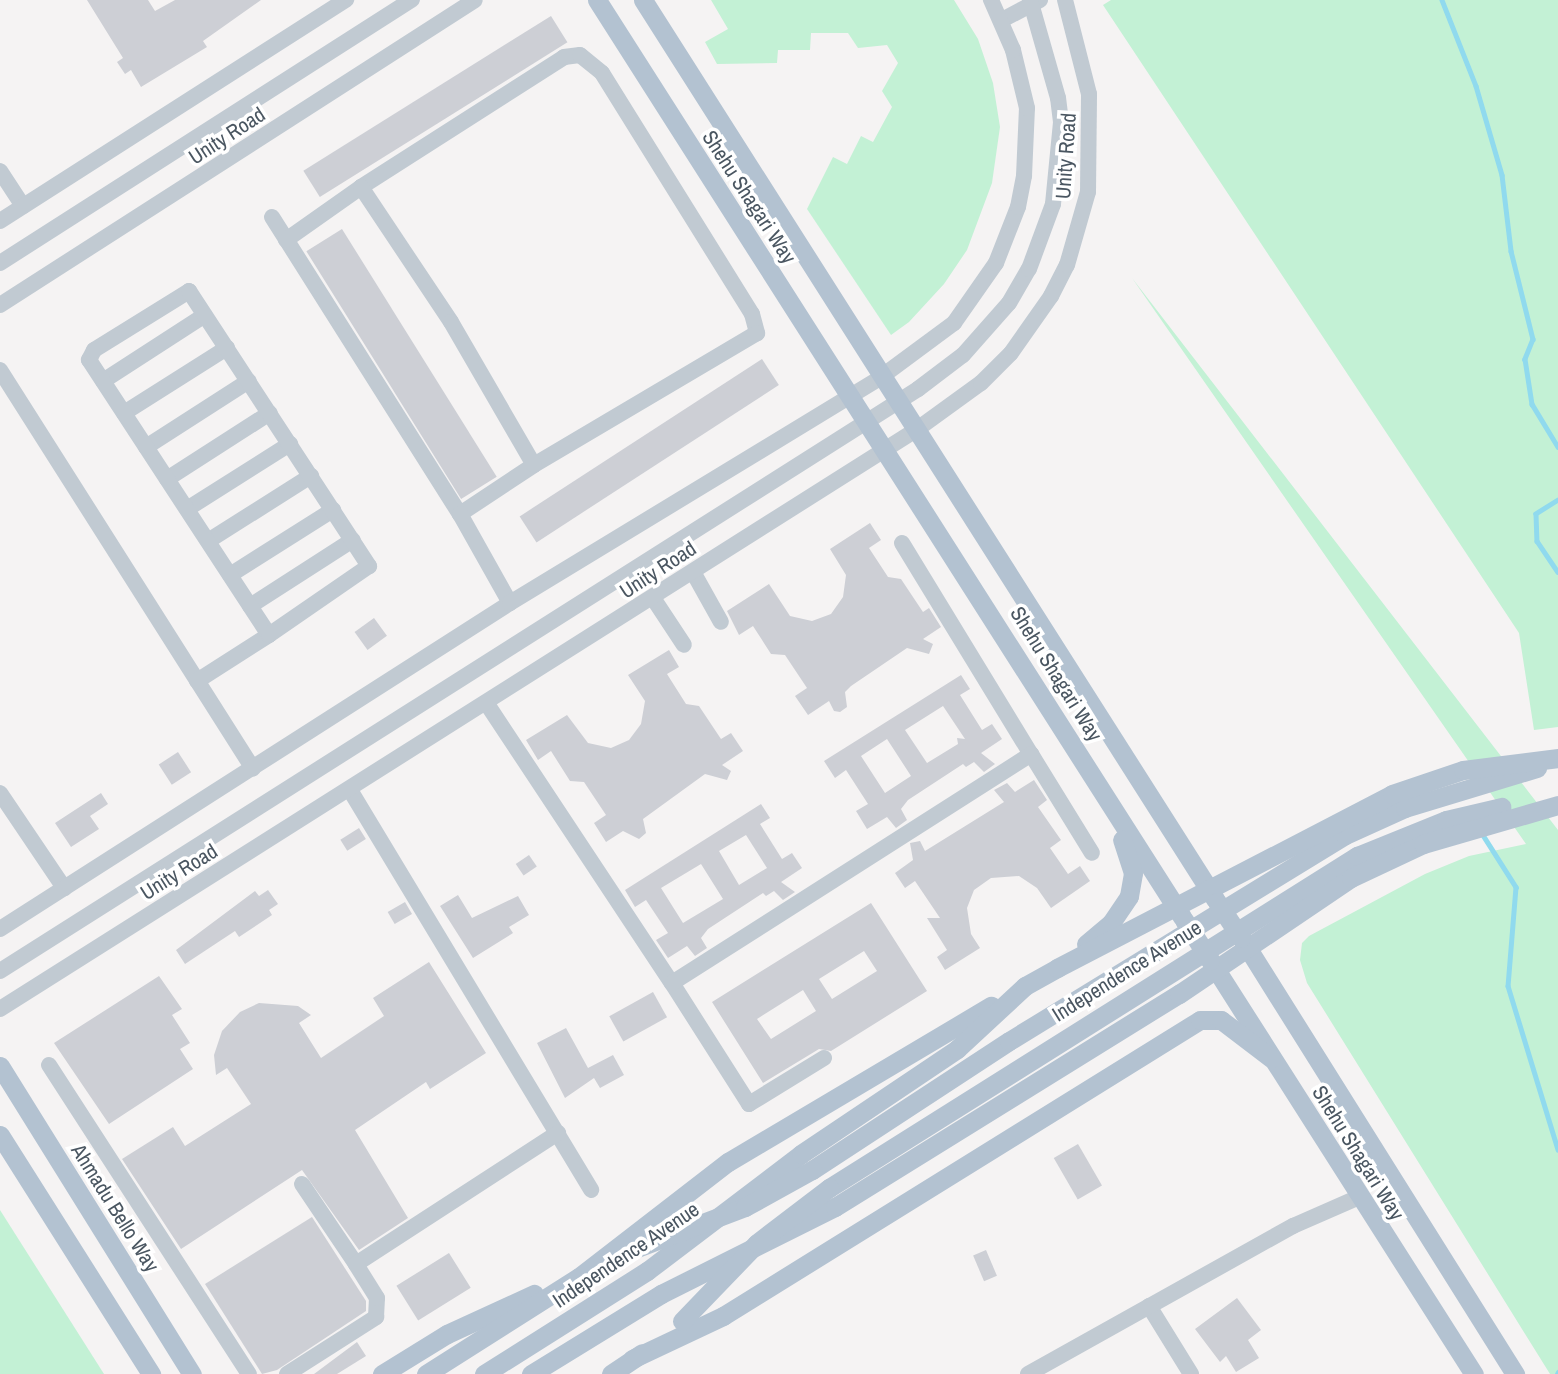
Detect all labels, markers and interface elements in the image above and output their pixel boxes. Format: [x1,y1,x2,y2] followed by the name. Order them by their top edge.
[184,102,270,170] street label: Unity Road
[1050,112,1082,200] street label: Unity Road
[697,126,801,268] street label: Shehu Shagari Way
[615,536,701,604] street label: Unity Road
[1005,602,1107,746] street label: Shehu Shagari Way
[136,838,222,906] street label: Unity Road
[1047,915,1207,1027] street label: Independence Avenue
[1307,1081,1409,1225] street label: Shehu Shagari Way
[66,1139,164,1277] street label: Ahmadu Bello Way
[548,1196,704,1314] street label: Independence Avenue

